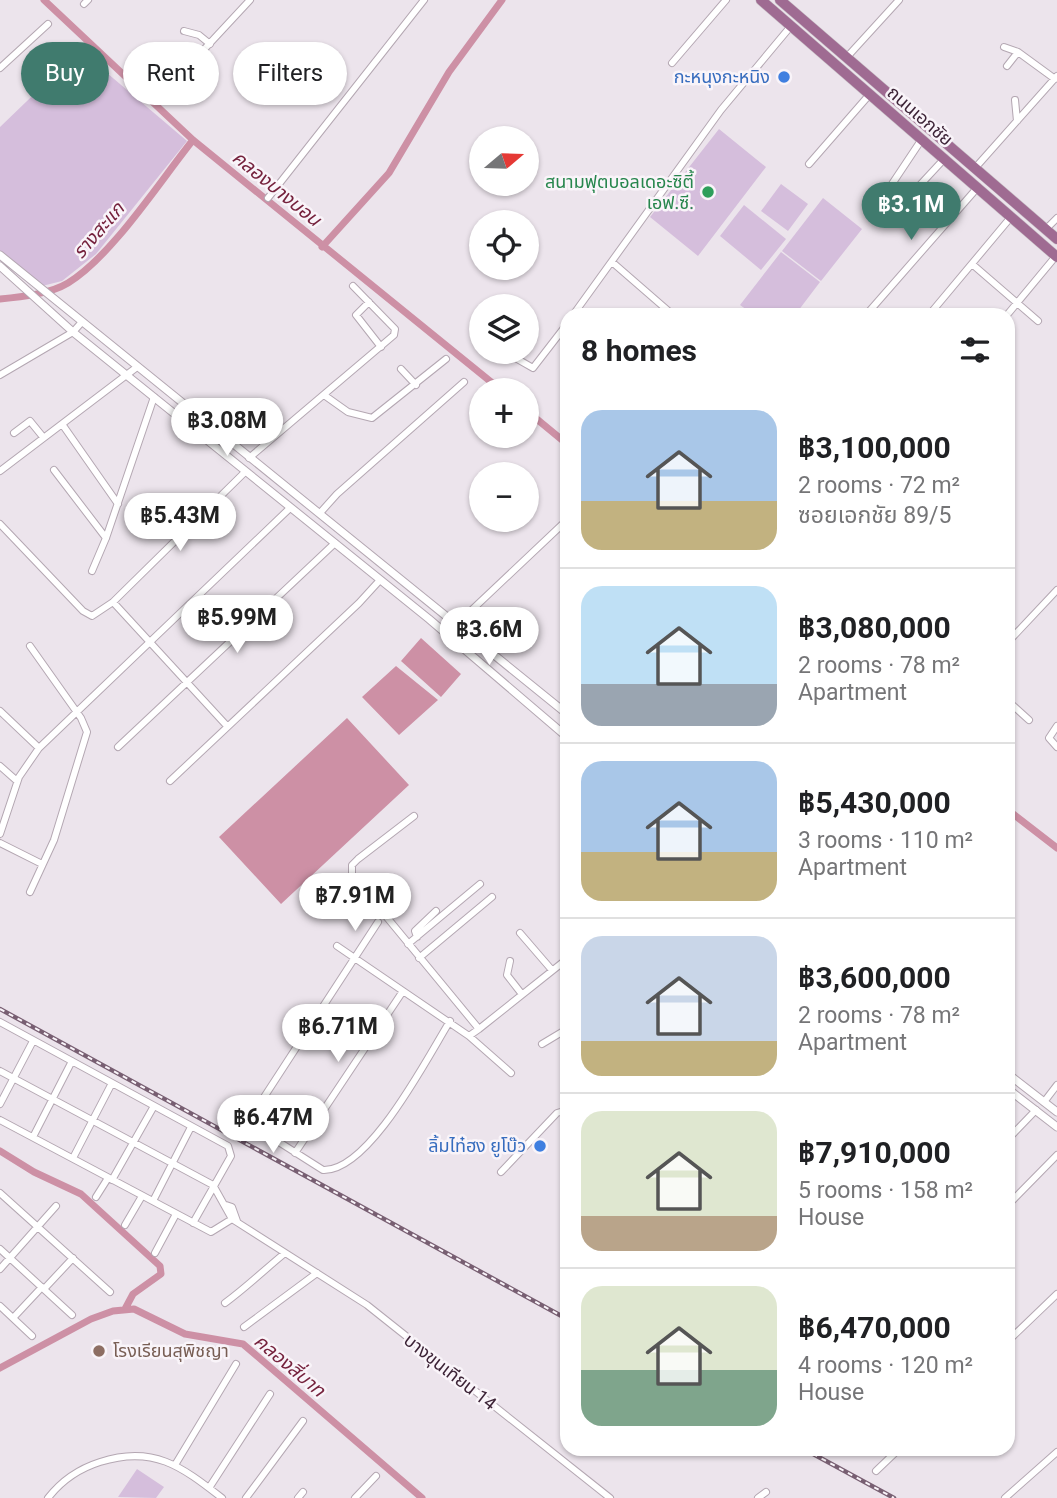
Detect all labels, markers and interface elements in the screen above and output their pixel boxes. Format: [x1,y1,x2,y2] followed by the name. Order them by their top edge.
[21,42,109,105] chip: Buy
[123,42,219,105] chip: Rent
[233,42,347,105] chip: Filters
[674,66,770,88] place label: กะหนุงกะหนิง
[776,69,792,85] marker: กะหนุงกะหนิง
[883,82,957,150] street label: ถนนเอกชัย
[469,126,539,196] north arrow
[469,126,539,532] map controls
[228,146,327,232] water label: คลองบางบอน
[545,169,694,213] place label: สนามฟุตบอลเดอะซิตี้ เอฟ.ซี.
[862,182,960,242] pin: ฿3.1M
[700,184,716,200] marker: สนามฟุตบอลเดอะซิตี้ เอฟ.ซี.
[878,191,944,218] text: ฿3.1M
[68,197,129,263] water label: รางสะแก
[469,210,539,280] button: locate
[469,294,539,364] button: layers
[956,331,994,369] icon: filters
[581,333,697,368] text: 8 homes
[469,378,539,448] button: +
[170,398,284,458] pin: ฿3.08M
[187,407,267,434] text: ฿3.08M
[798,430,951,465] text: ฿3,100,000
[637,438,721,522] icon: home
[469,462,539,532] button: −
[798,472,960,499] text: 2 rooms · 72 m²
[123,494,237,553] pin: ฿5.43M
[140,502,220,529] text: ฿5.43M
[798,502,952,529] text: ซอยเอกชัย 89/5
[180,596,294,655] pin: ฿5.99M
[197,604,277,631] text: ฿5.99M
[440,608,538,667] pin: ฿3.6M
[798,610,951,645] text: ฿3,080,000
[637,614,721,698] icon: home
[456,616,522,643] text: ฿3.6M
[798,652,960,679] text: 2 rooms · 78 m²
[798,679,907,706] text: Apartment
[798,785,951,820] text: ฿5,430,000
[637,789,721,873] icon: home
[798,827,973,854] text: 3 rooms · 110 m²
[798,854,907,881] text: Apartment
[298,874,412,933] pin: ฿7.91M
[315,882,395,909] text: ฿7.91M
[798,960,951,995] text: ฿3,600,000
[637,964,721,1048] icon: home
[798,1002,960,1029] text: 2 rooms · 78 m²
[281,1004,395,1064] pin: ฿6.71M
[298,1013,378,1040] text: ฿6.71M
[798,1029,907,1056] text: Apartment
[216,1096,330,1155] pin: ฿6.47M
[233,1104,313,1131] text: ฿6.47M
[428,1134,526,1158] place label: ลิ้มไท๋ฮง ยูโบ๊ว
[798,1135,951,1170] text: ฿7,910,000
[532,1138,548,1154] marker: ลิ้มไท๋ฮง ยูโบ๊ว
[637,1139,721,1223] icon: home
[798,1177,973,1204] text: 5 rooms · 158 m²
[798,1204,864,1231] text: House
[798,1310,951,1345] text: ฿6,470,000
[637,1314,721,1398] icon: home
[250,1328,332,1403] water label: คลองสี่บาท
[399,1329,501,1415] street label: บางขุนเทียน 14
[113,1340,229,1362] place label: โรงเรียนสุพิชญา
[91,1343,107,1359] marker: โรงเรียนสุพิชญา
[798,1352,973,1379] text: 4 rooms · 120 m²
[798,1379,864,1406] text: House

